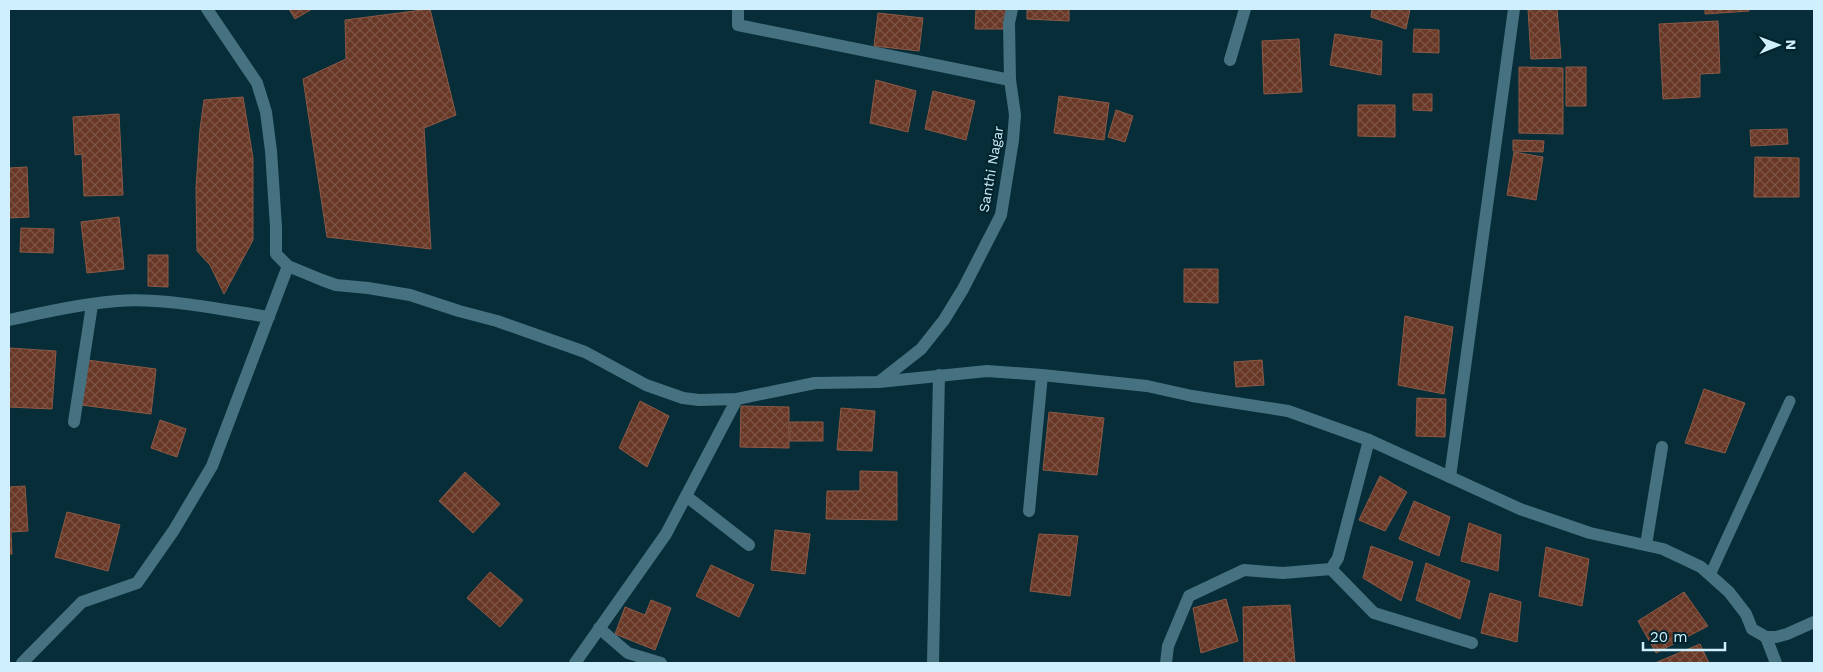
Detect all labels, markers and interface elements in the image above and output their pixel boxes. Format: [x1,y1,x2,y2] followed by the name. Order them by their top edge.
[1753,20,1803,70] north arrow
[1783,39,1799,50] text: N
[976,124,1007,214] street label: Santhi Nagar
[1643,620,1726,652] scale bar
[1650,628,1688,646] text: 20 m

